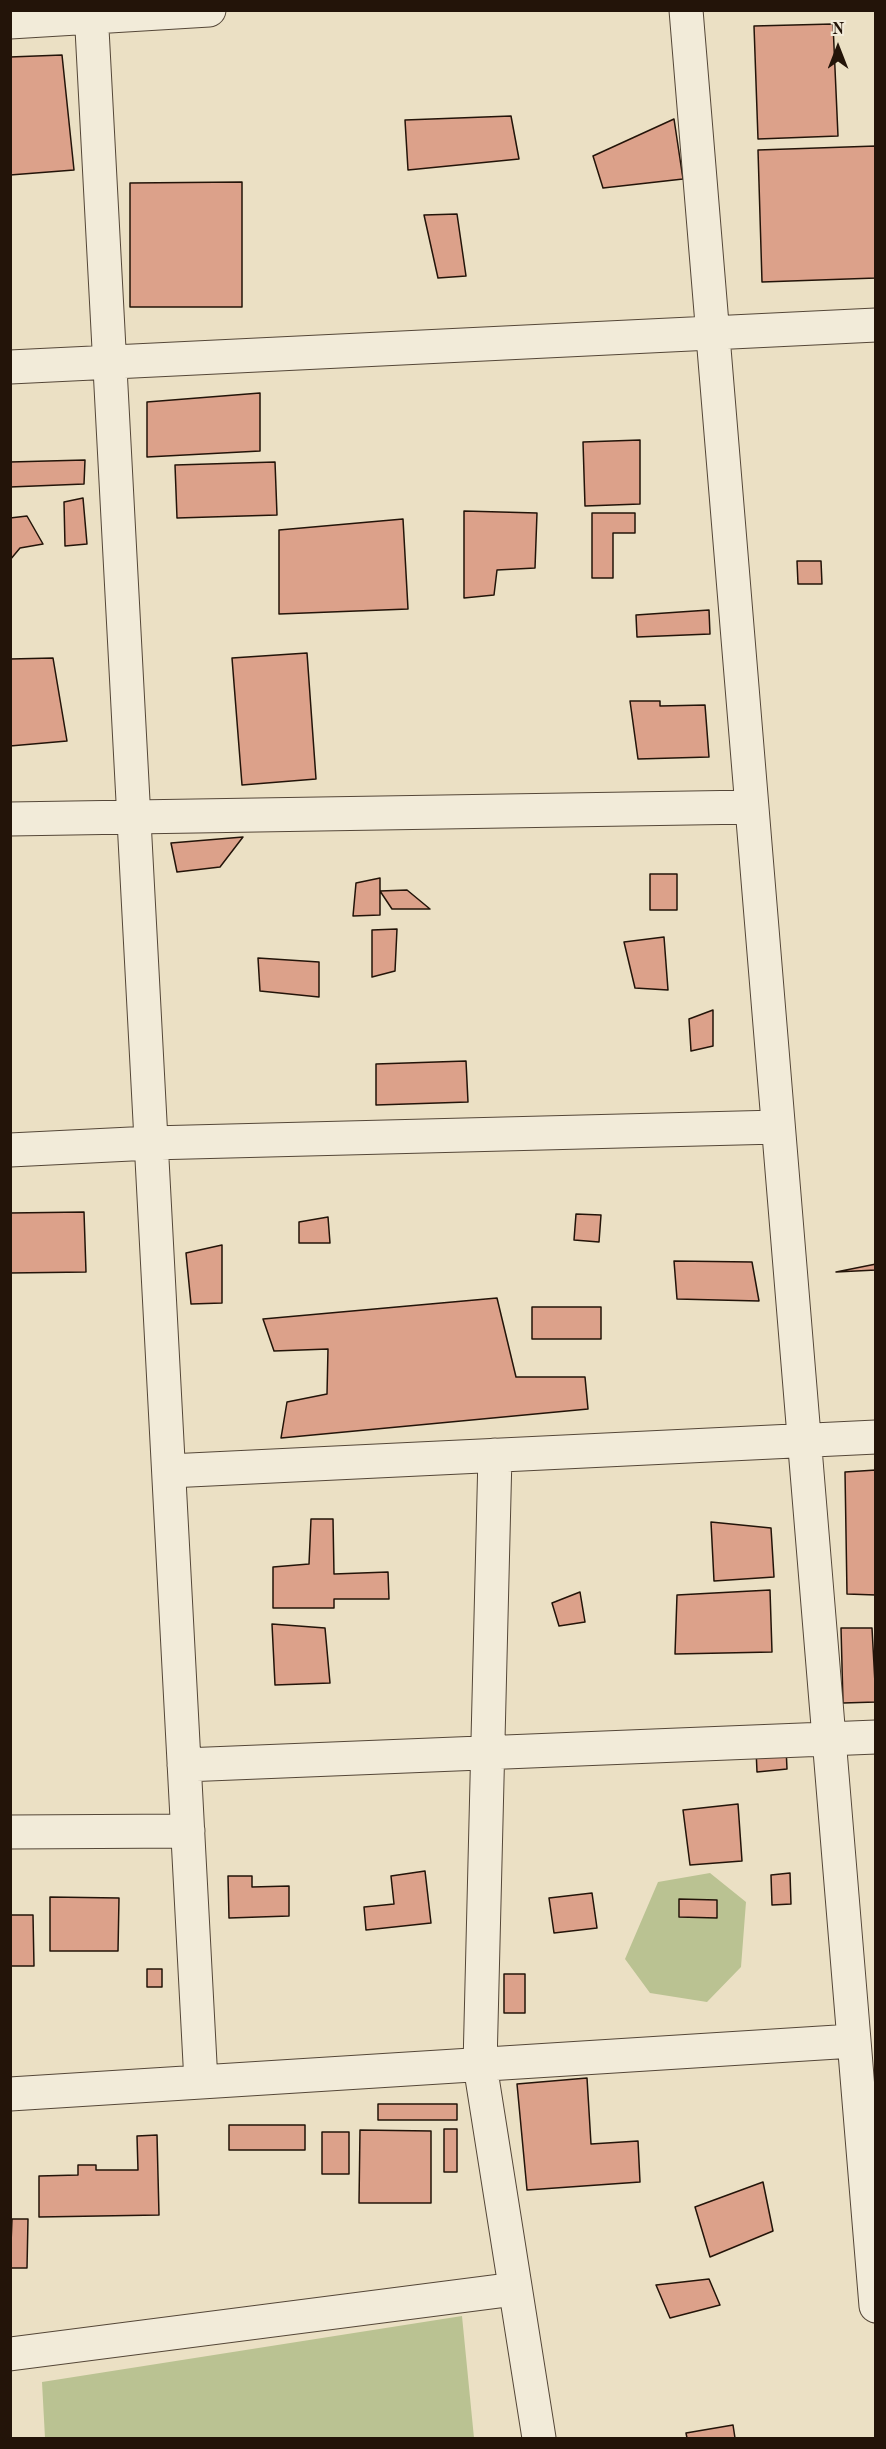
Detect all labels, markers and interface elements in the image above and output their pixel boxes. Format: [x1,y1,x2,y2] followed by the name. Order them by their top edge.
[808,18,868,78] north arrow
[832,22,844,38] text: N

